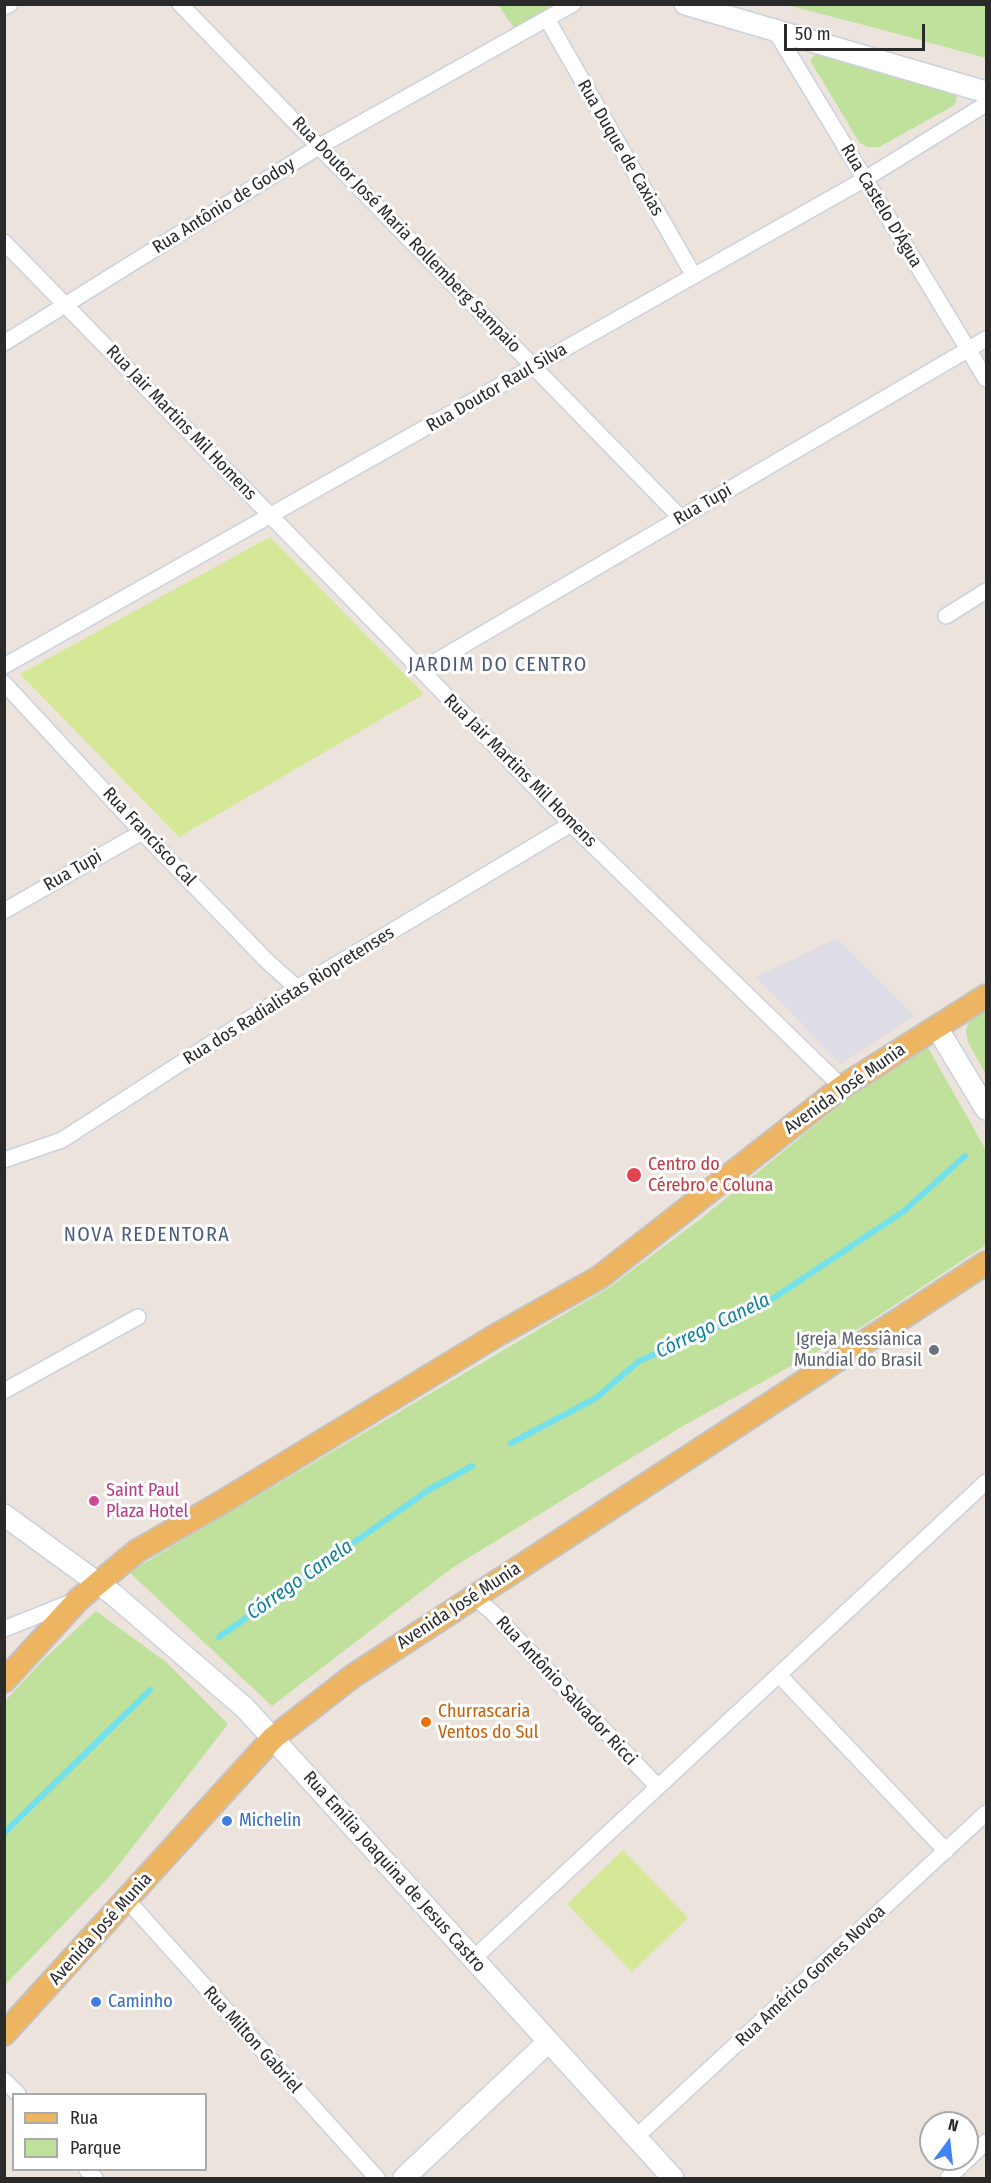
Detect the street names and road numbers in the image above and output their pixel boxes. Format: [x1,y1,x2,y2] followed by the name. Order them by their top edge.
[572,76,668,220] street label: Rua Duque de Caxias
[287,112,525,358] street label: Rua Doutor José Maria Rollemberg Sampaio
[836,140,926,272] street label: Rua Castelo D'Água
[149,153,299,259] street label: Rua Antônio de Godoy
[423,339,571,437] street label: Rua Doutor Raul Silva
[101,341,261,505] street label: Rua Jair Martins Mil Homens
[670,480,736,530] street label: Rua Tupi
[439,690,601,852] street label: Rua Jair Martins Mil Homens
[98,783,200,891] street label: Rua Francisco Cal
[40,846,106,896] street label: Rua Tupi
[180,922,398,1070] street label: Rua dos Radialistas Riopretenses
[780,1039,910,1139] street label: Avenida José Munia
[393,1558,525,1654] street label: Avenida José Munia
[491,1612,641,1770] street label: Rua Antônio Salvador Ricci
[298,1767,490,1977] street label: Rua Emília Joaquina de Jesus Castro
[45,1869,157,1989] street label: Avenida José Munia
[732,1901,890,2051] street label: Rua Américo Gomes Novoa
[198,1982,306,2098] street label: Rua Milton Gabriel

